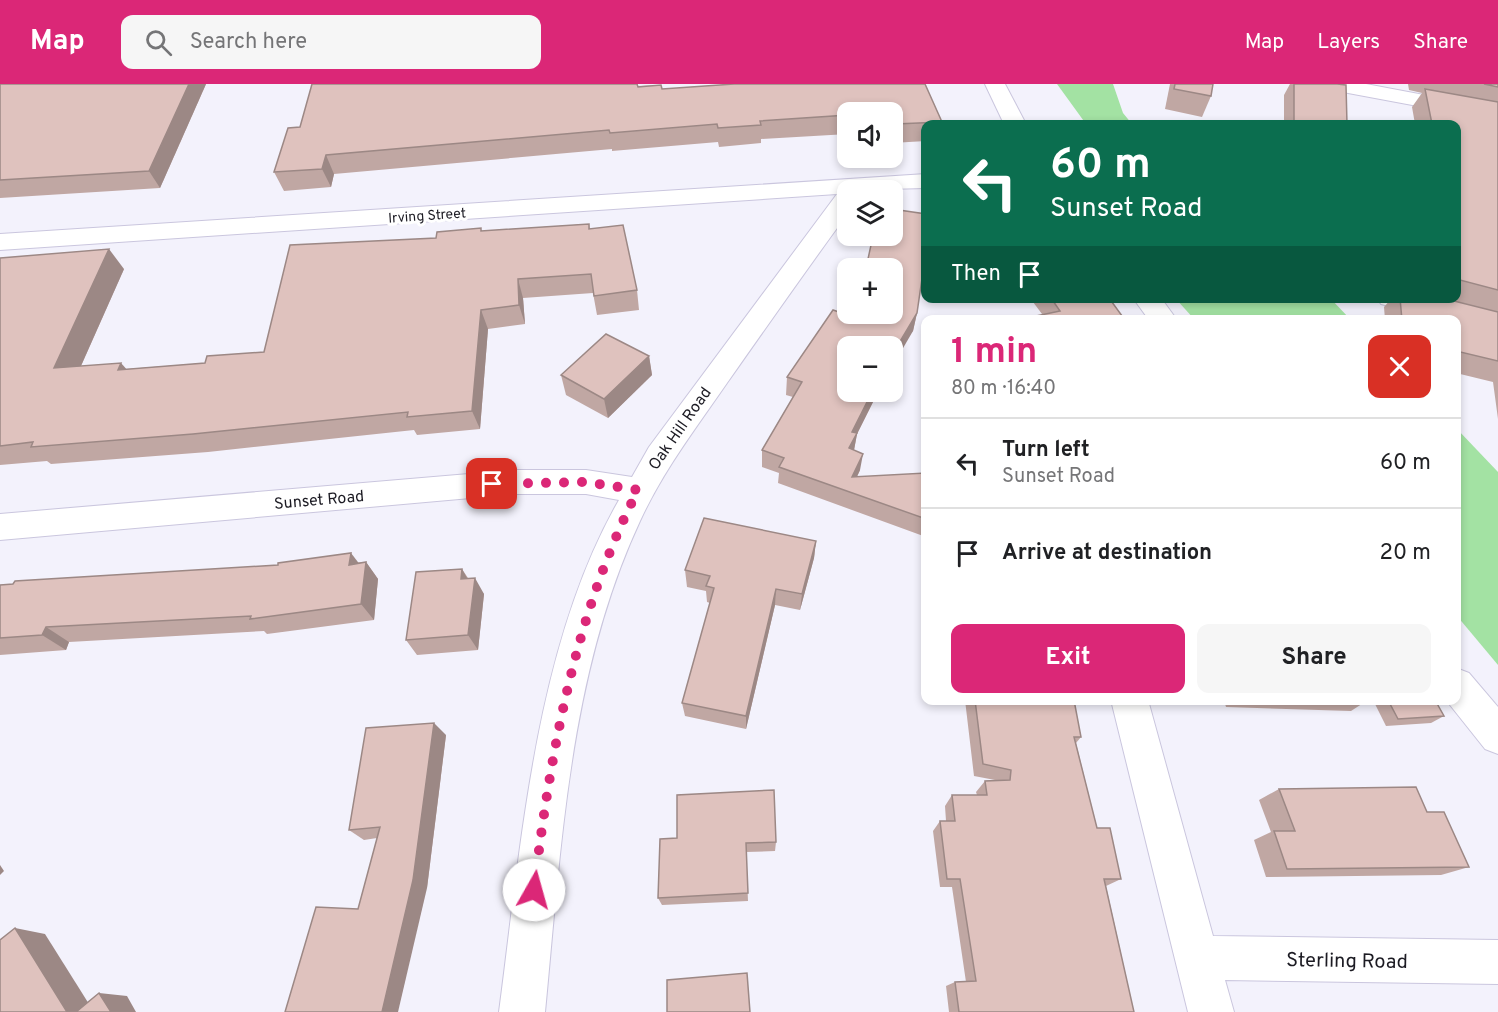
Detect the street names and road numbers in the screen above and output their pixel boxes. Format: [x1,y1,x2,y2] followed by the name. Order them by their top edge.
[388,205,467,228] street label: Irving Street
[645,384,717,474] street label: Oak Hill Road
[273,487,365,515] street label: Sunset Road
[1286,948,1408,976] street label: Sterling Road

